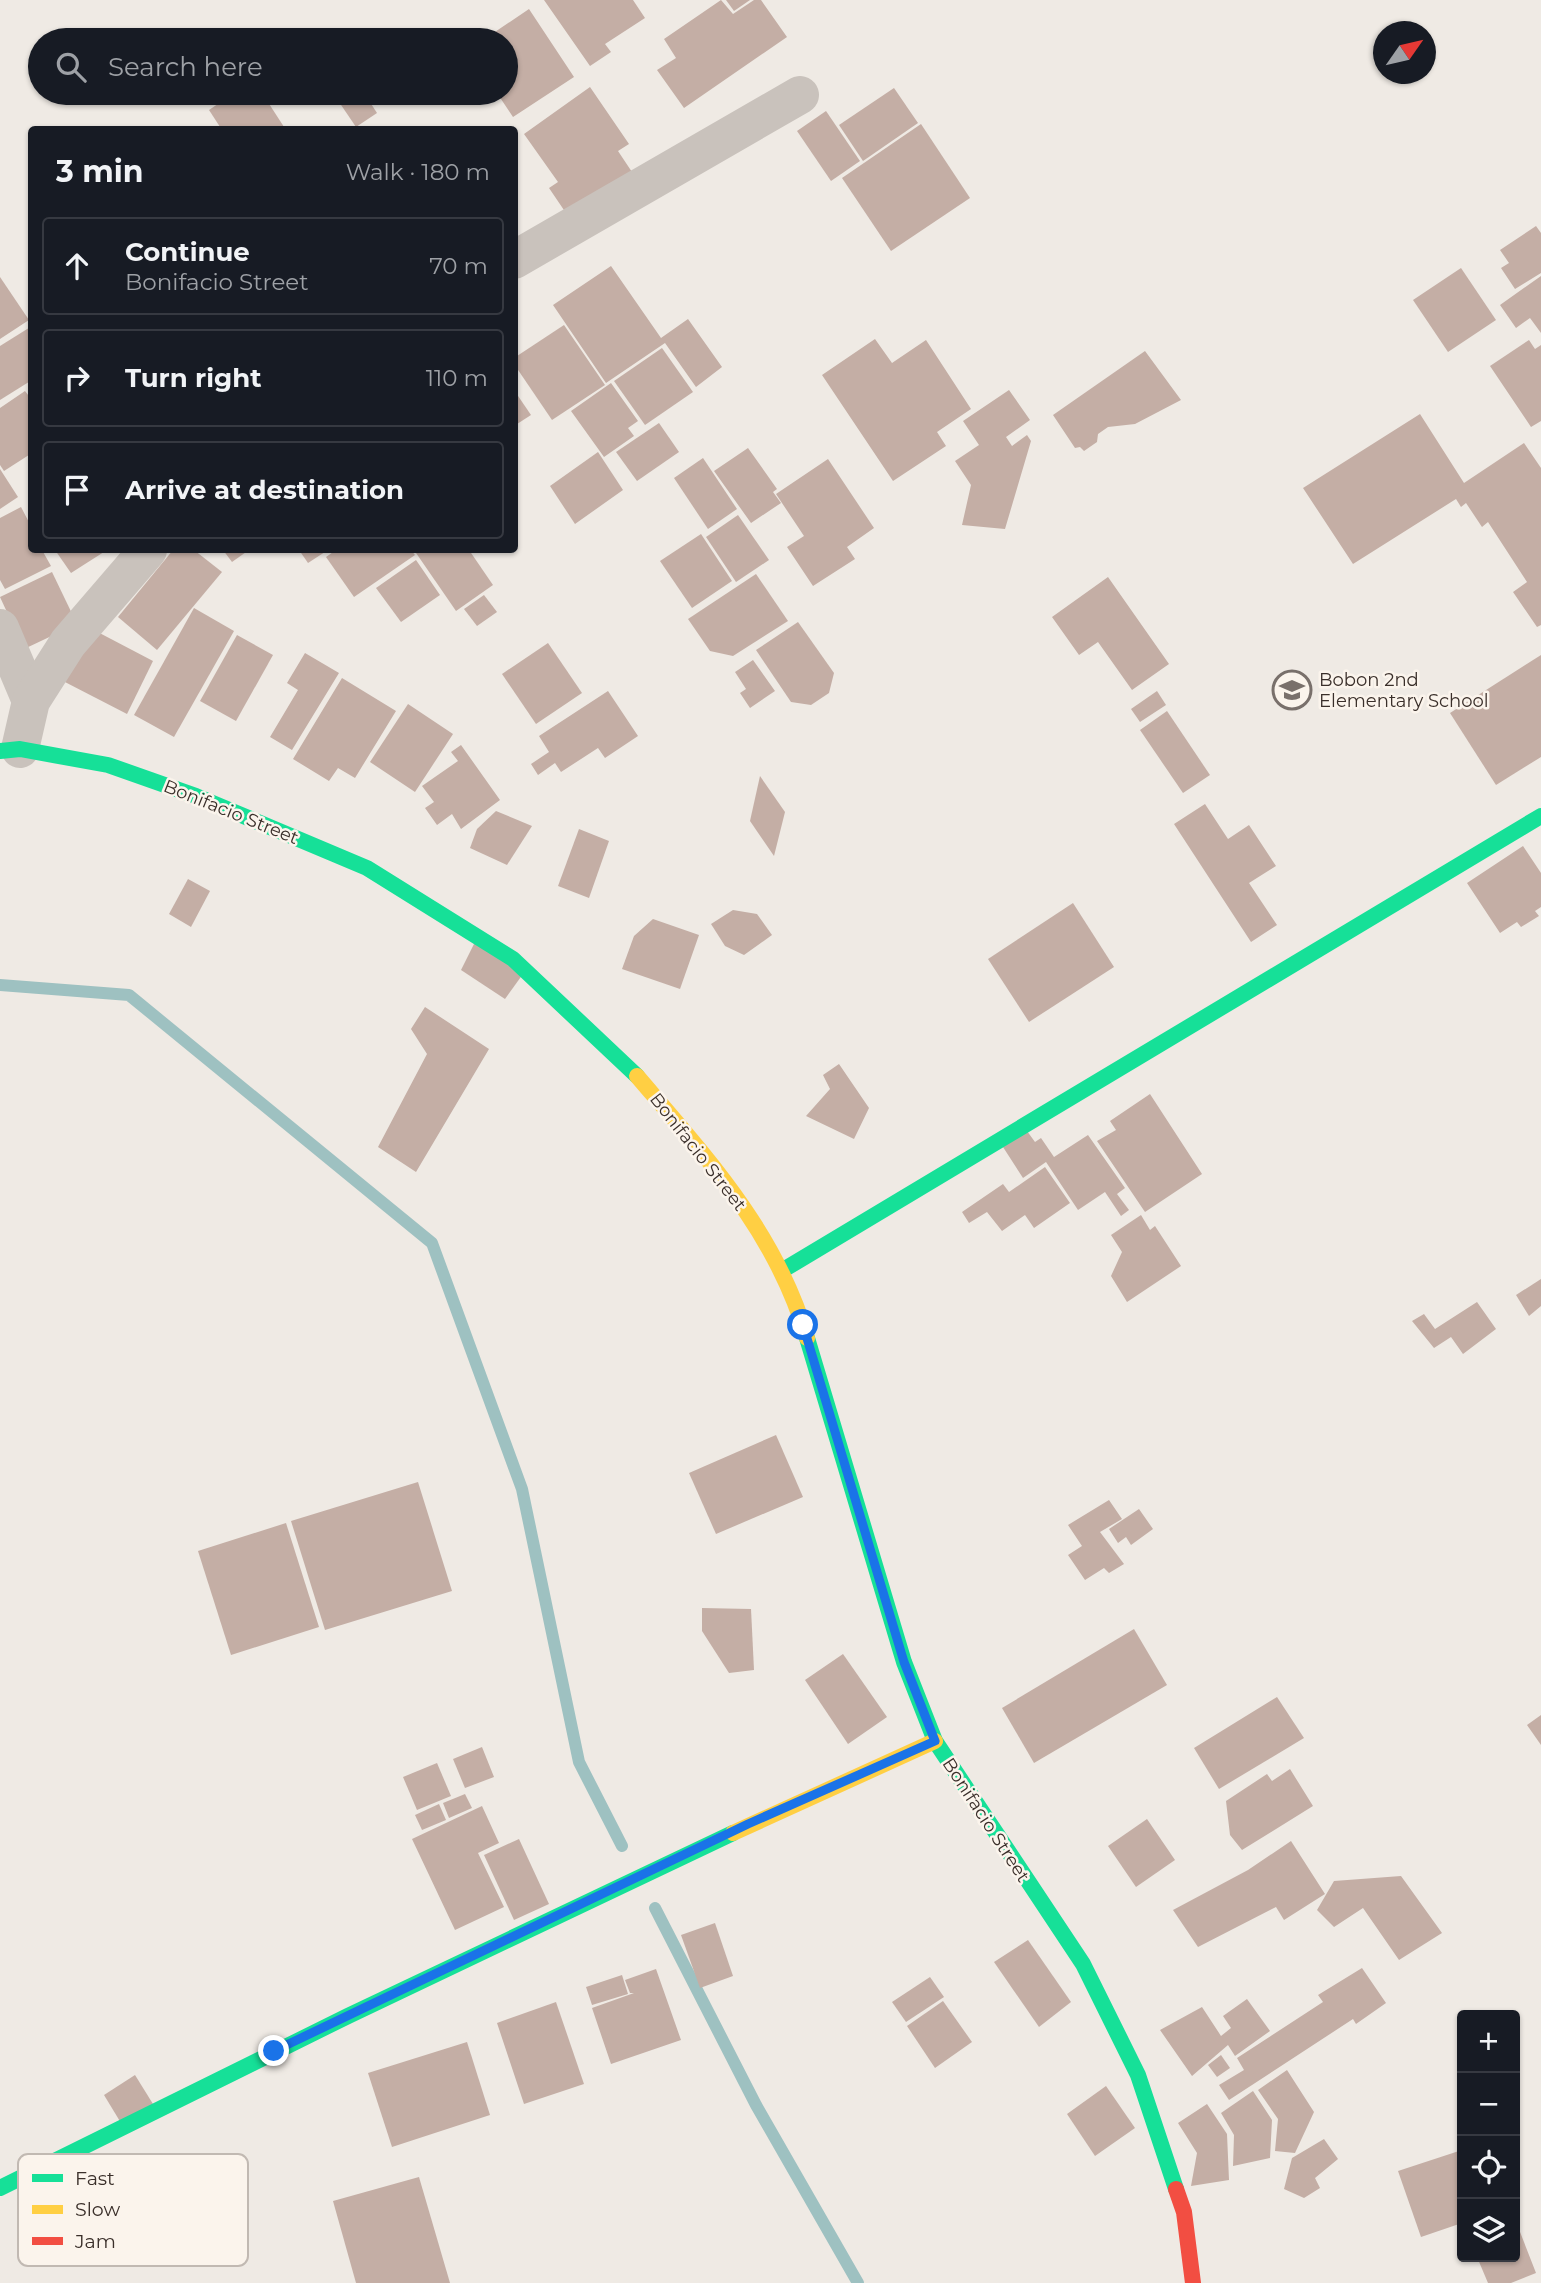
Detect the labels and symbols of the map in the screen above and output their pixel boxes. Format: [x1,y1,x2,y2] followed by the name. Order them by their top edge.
[1373,21,1436,84] north arrow
[1271,669,1313,711] school or university icon: Bobon 2nd Elementary School
[1319,669,1489,712] place label: Bobon 2nd Elementary School
[160,775,302,849] street label: Bonifacio Street
[645,1089,751,1215] street label: Bonifacio Street
[787,1309,818,1340] route start
[938,1754,1034,1886] street label: Bonifacio Street
[258,2035,289,2066] route end
[18,2154,248,2266] legend
[75,2167,115,2190] text: Fast
[75,2198,120,2221] text: Slow
[74,2230,116,2253] text: Jam

